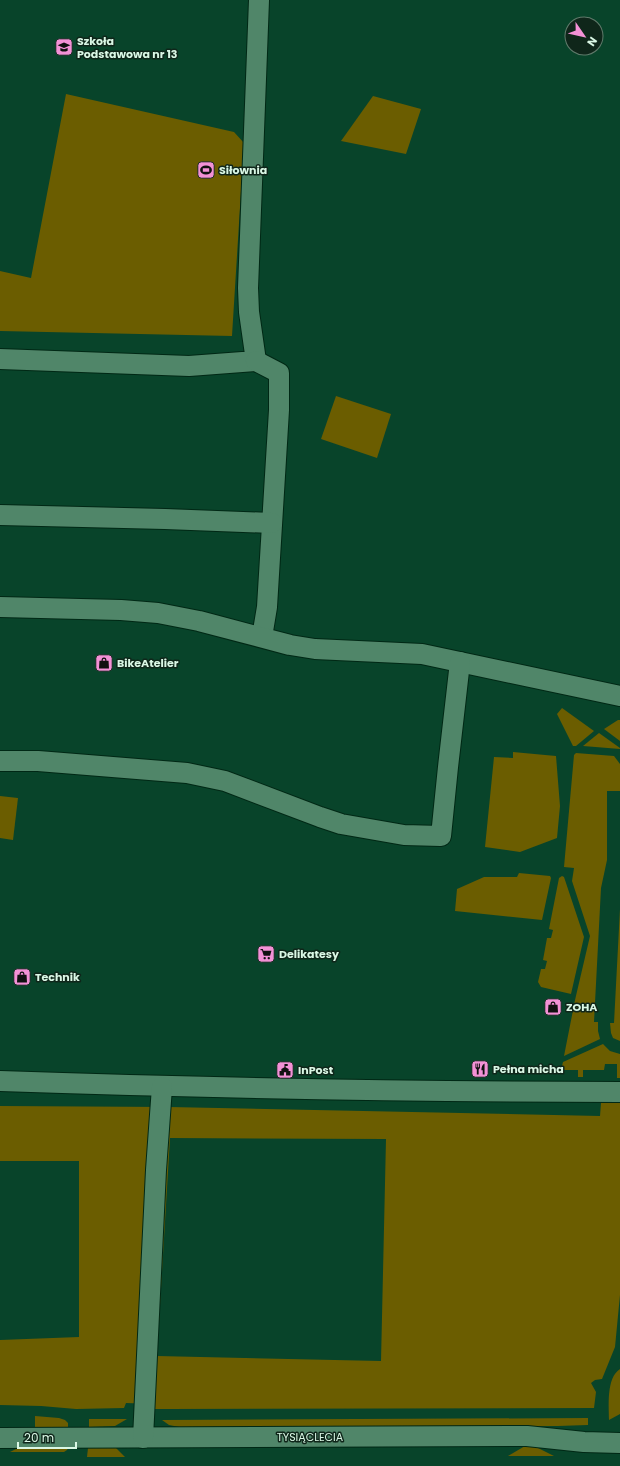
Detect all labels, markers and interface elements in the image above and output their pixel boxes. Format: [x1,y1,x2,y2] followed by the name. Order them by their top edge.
[564,16,604,56] north arrow
[77,33,178,62] place label: Szkoła Podstawowa nr 13
[583,34,601,49] text: N
[54,37,74,57] school or university icon: Szkoła Podstawowa nr 13
[196,160,216,180] sports icon: Siłownia
[219,162,267,178] place label: Siłownia
[94,653,114,673] shop icon: BikeAtelier
[117,655,179,671] place label: BikeAtelier
[256,944,276,964] supermarket icon: Delikatesy
[279,946,339,962] place label: Delikatesy
[12,967,32,987] shop icon: Technik
[35,969,80,985] place label: Technik
[543,997,563,1017] shop icon: ZOHA
[566,999,597,1015] place label: ZOHA
[470,1059,490,1079] restaurant icon: Pełna micha
[275,1060,295,1080] public building icon: InPost
[493,1061,564,1077] place label: Pełna micha
[298,1062,334,1078] place label: InPost
[18,1424,76,1450] scale bar
[24,1429,54,1446] text: 20 m
[277,1429,344,1445] street label: TYSIĄCLECIA

